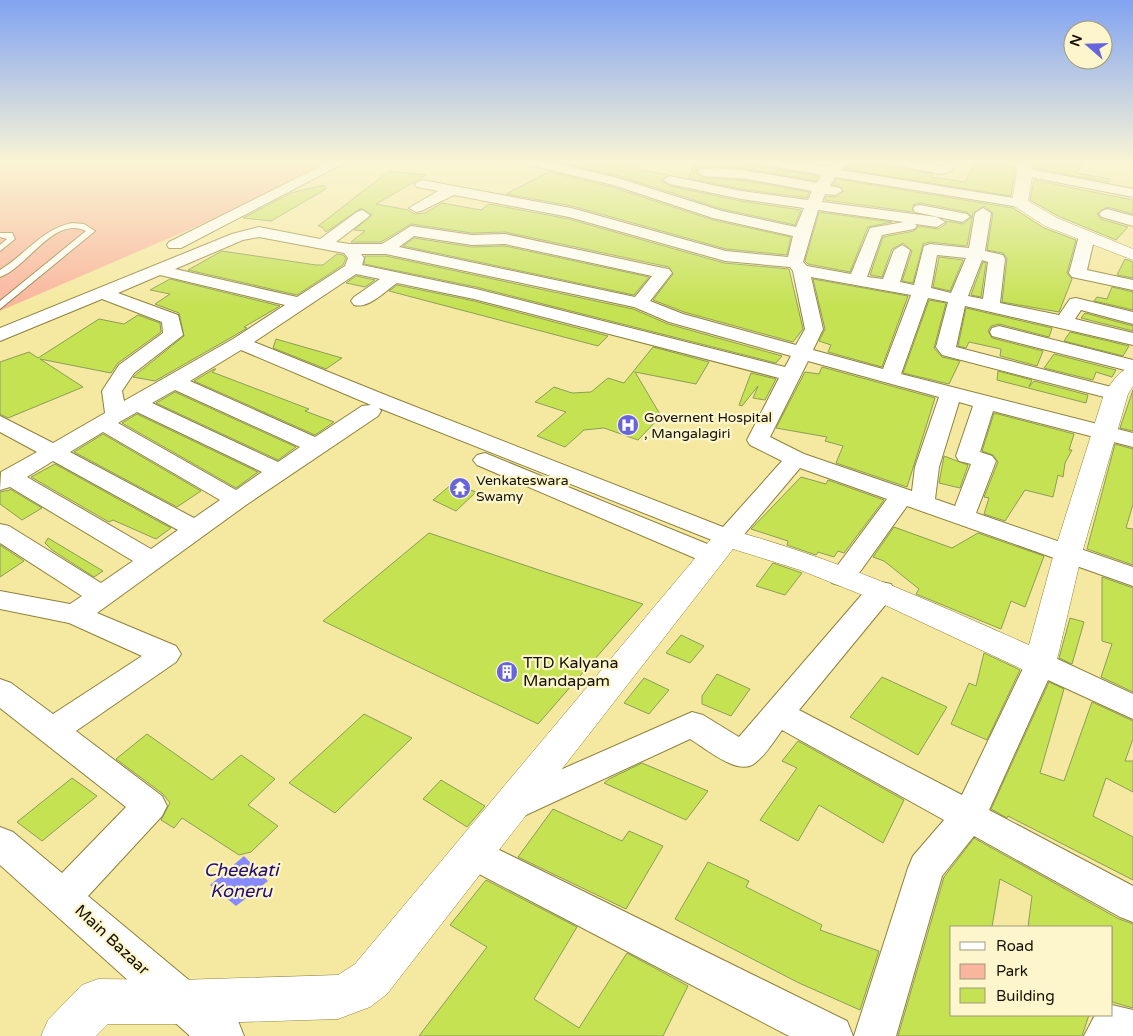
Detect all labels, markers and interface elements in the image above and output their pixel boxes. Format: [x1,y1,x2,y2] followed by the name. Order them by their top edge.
[1063,20,1113,70] north arrow
[1066,33,1086,49] text: N
[644,409,772,442] place label: Governent Hospital , Mangalagiri
[616,413,640,437] hospital icon: Governent Hospital , Mangalagiri
[476,472,569,505] place label: Venkateswara Swamy
[448,476,472,500] temple icon: Venkateswara Swamy
[523,653,619,691] place label: TTD Kalyana Mandapam
[495,660,519,684] building icon: TTD Kalyana Mandapam
[204,859,281,902] water label: Cheekati Koneru
[71,900,154,980] street label: Main Bazaar
[950,926,1113,1016] legend
[996,937,1034,955] text: Road
[996,962,1028,980] text: Park
[996,987,1055,1005] text: Building

